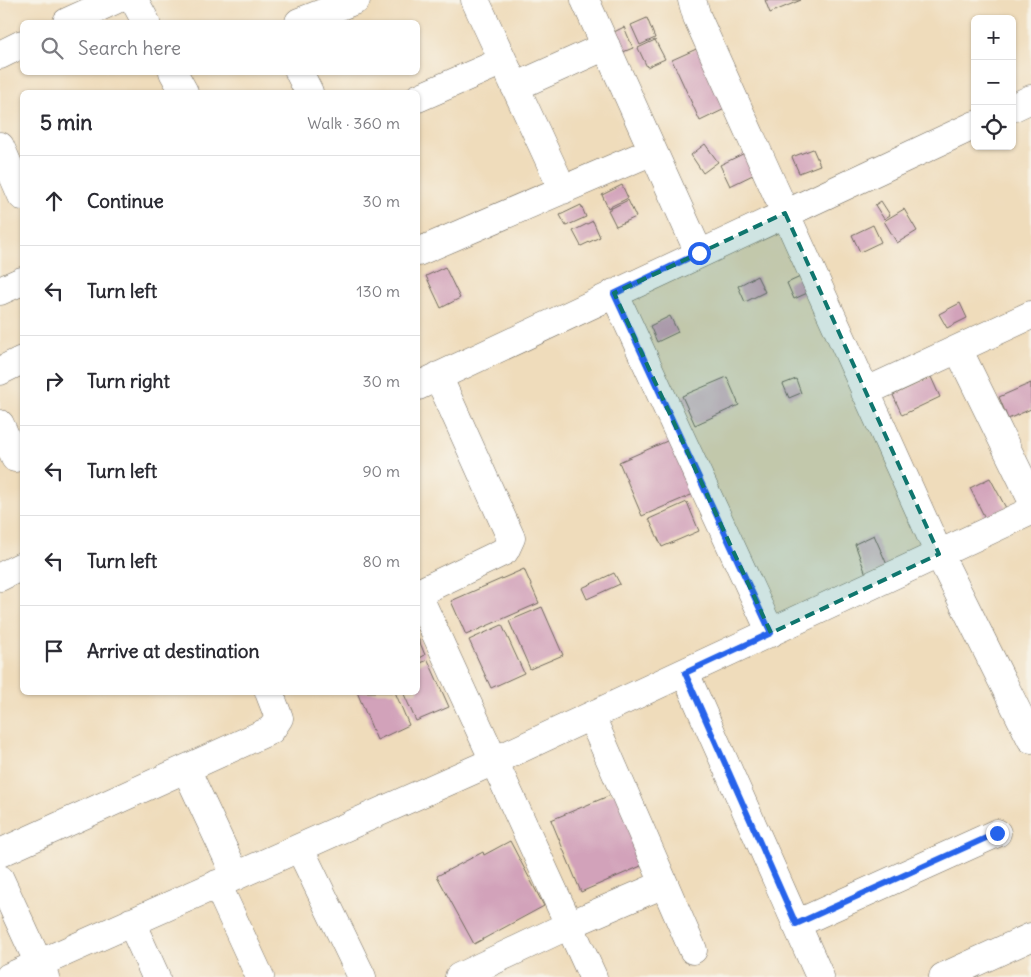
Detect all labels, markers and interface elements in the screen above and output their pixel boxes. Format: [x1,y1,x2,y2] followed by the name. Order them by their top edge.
[971,15,1016,150] map controls
[971,15,1016,60] button: +
[20,20,420,75] search box
[38,34,66,62] icon: search
[78,36,181,60] text: Search here
[971,60,1016,105] button: −
[971,105,1016,150] button: locate
[40,109,92,136] text: 5 min
[307,113,400,133] text: Walk · 360 m
[40,187,68,215] icon: ahead
[87,189,164,213] text: Continue
[363,191,400,211] text: 30 m
[688,242,711,265] route start
[40,277,68,305] icon: left
[87,279,157,303] text: Turn left
[356,281,400,301] text: 130 m
[40,367,68,395] icon: right
[87,369,170,393] text: Turn right
[363,371,400,391] text: 30 m
[40,457,68,485] icon: left
[87,459,157,483] text: Turn left
[362,461,400,481] text: 90 m
[40,547,68,575] icon: left
[87,549,157,573] text: Turn left
[362,551,400,571] text: 80 m
[40,637,68,665] icon: arrive
[87,639,260,663] text: Arrive at destination
[986,822,1009,845] route end

